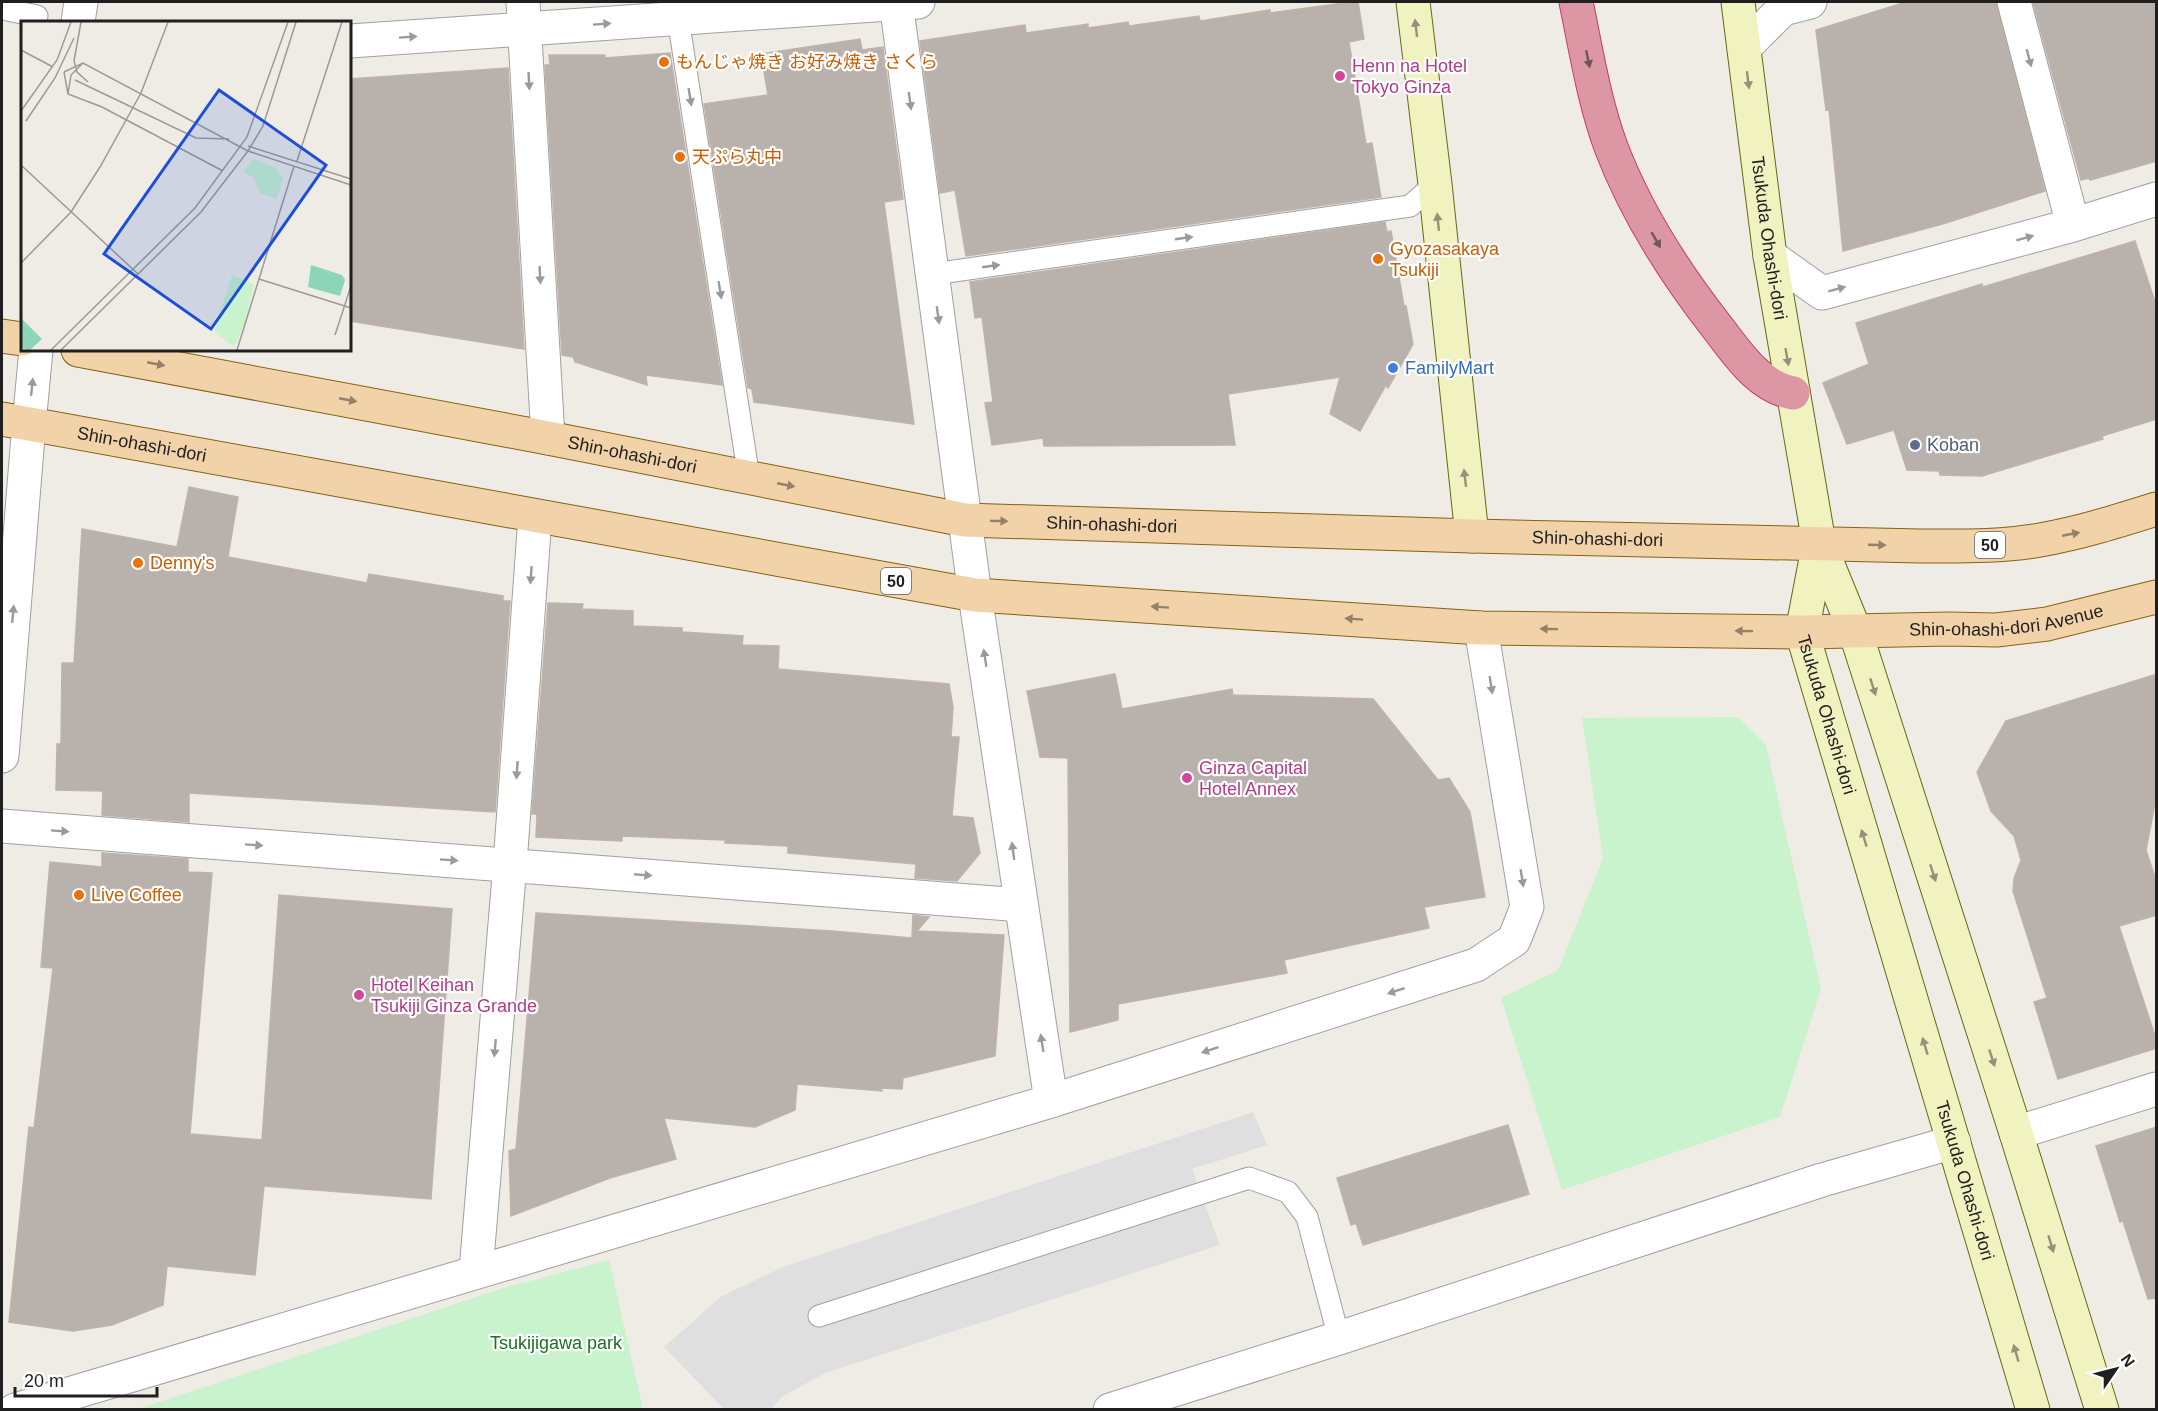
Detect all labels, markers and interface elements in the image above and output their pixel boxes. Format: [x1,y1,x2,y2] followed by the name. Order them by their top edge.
[1411,18,1421,37] one-way arrow
[593,19,612,28] one-way arrow
[21,21,351,351] inset map
[398,33,417,42] one-way arrow
[1584,49,1594,68] one-way arrow
[2025,49,2034,67] one-way arrow
[676,52,938,72] place label: もんじゃ焼き お好み焼き さくら
[657,55,671,69] marker: もんじゃ焼き お好み焼き さくら
[1352,56,1467,97] place label: Henn na Hotel Tokyo Ginza
[1333,69,1347,83] marker: Henn na Hotel Tokyo Ginza
[525,71,534,90] one-way arrow
[1743,71,1753,90] one-way arrow
[685,88,694,107] one-way arrow
[905,92,914,111] one-way arrow
[692,147,782,167] place label: 天ぷら丸中
[673,150,687,164] marker: 天ぷら丸中
[1748,155,1791,321] street label: Tsukuda Ohashi-dori
[1434,212,1443,231] one-way arrow
[1651,232,1662,248] one-way arrow
[2016,233,2034,242] one-way arrow
[1174,234,1193,243] one-way arrow
[1390,239,1500,280] place label: Gyozasakaya Tsukiji
[1371,252,1385,266] marker: Gyozasakaya Tsukiji
[981,261,1000,270] one-way arrow
[535,266,544,285] one-way arrow
[716,280,725,299] one-way arrow
[1828,284,1846,294] one-way arrow
[934,306,943,325] one-way arrow
[1783,347,1792,366] one-way arrow
[1405,358,1494,378] place label: FamilyMart
[147,360,166,369] one-way arrow
[1386,361,1400,375] marker: FamilyMart
[27,377,37,396] one-way arrow
[338,396,357,405] one-way arrow
[75,423,208,466] street label: Shin-ohashi-dori
[566,432,698,477] street label: Shin-ohashi-dori
[1927,435,1979,455] place label: Koban
[1908,438,1922,452] marker: Koban
[1460,469,1469,488] one-way arrow
[777,481,796,490] one-way arrow
[1046,513,1178,537] street label: Shin-ohashi-dori
[990,516,1009,526] one-way arrow
[1532,527,1663,550] street label: Shin-ohashi-dori
[2062,529,2081,538] one-way arrow
[1975,532,2005,558] road number: 50
[1868,540,1887,550] one-way arrow
[150,553,214,573] place label: Denny's
[131,556,145,570] marker: Denny's
[527,566,536,585] one-way arrow
[881,568,911,594] road number: 50
[1909,600,2105,640] street label: Shin-ohashi-dori Avenue
[1150,602,1169,611] one-way arrow
[8,605,18,624] one-way arrow
[1345,615,1364,624] one-way arrow
[1539,624,1558,634] one-way arrow
[1734,626,1753,636] one-way arrow
[1793,633,1860,797] street label: Tsukuda Ohashi-dori
[980,648,989,667] one-way arrow
[1487,676,1496,695] one-way arrow
[1869,678,1878,696] one-way arrow
[1199,758,1307,799] place label: Ginza Capital Hotel Annex
[512,760,522,779] one-way arrow
[1180,771,1194,785] marker: Ginza Capital Hotel Annex
[50,826,69,836] one-way arrow
[1859,829,1868,847] one-way arrow
[245,841,264,850] one-way arrow
[1009,841,1018,860] one-way arrow
[439,855,458,864] one-way arrow
[1929,864,1938,882] one-way arrow
[1518,869,1527,888] one-way arrow
[634,870,653,880] one-way arrow
[91,885,182,905] place label: Live Coffee
[72,888,86,902] marker: Live Coffee
[371,975,537,1016] place label: Hotel Keihan Tsukiji Ginza Grande
[1387,987,1405,996] one-way arrow
[352,988,366,1002] marker: Hotel Keihan Tsukiji Ginza Grande
[1038,1034,1047,1053] one-way arrow
[1920,1036,1929,1054] one-way arrow
[490,1038,499,1057] one-way arrow
[1201,1046,1219,1055] one-way arrow
[1988,1049,1997,1067] one-way arrow
[1932,1099,1998,1263] street label: Tsukuda Ohashi-dori
[2046,1235,2056,1253] one-way arrow
[490,1333,623,1353] park label: Tsukijigawa park
[2086,1339,2146,1399] north arrow
[2011,1344,2020,1362] one-way arrow
[2118,1351,2138,1370] text: N
[15,1360,158,1398] scale bar
[24,1371,64,1391] text: 20 m

